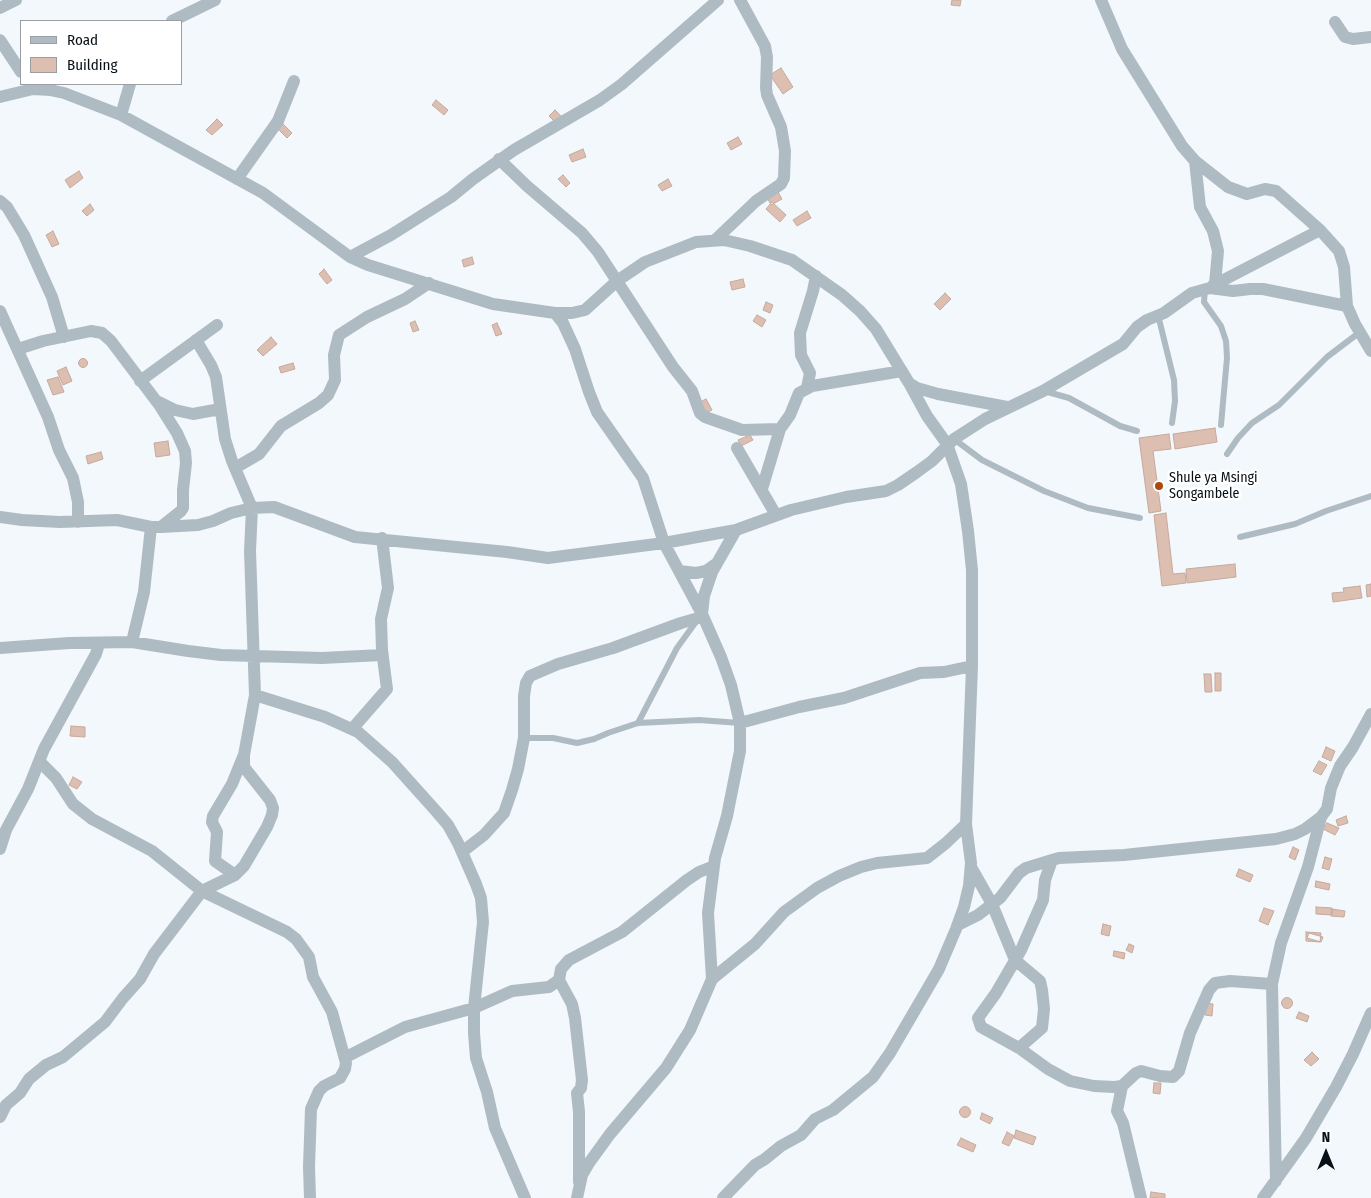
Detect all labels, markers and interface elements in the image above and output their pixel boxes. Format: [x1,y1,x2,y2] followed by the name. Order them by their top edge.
[20,20,182,85] legend
[67,31,98,49] text: Road
[67,56,118,74] text: Building
[1169,470,1258,502] place label: Shule ya Msingi Songambele
[1153,480,1165,492] marker: Shule ya Msingi Songambele
[1301,1128,1351,1178] north arrow
[1322,1129,1330,1146] text: N

